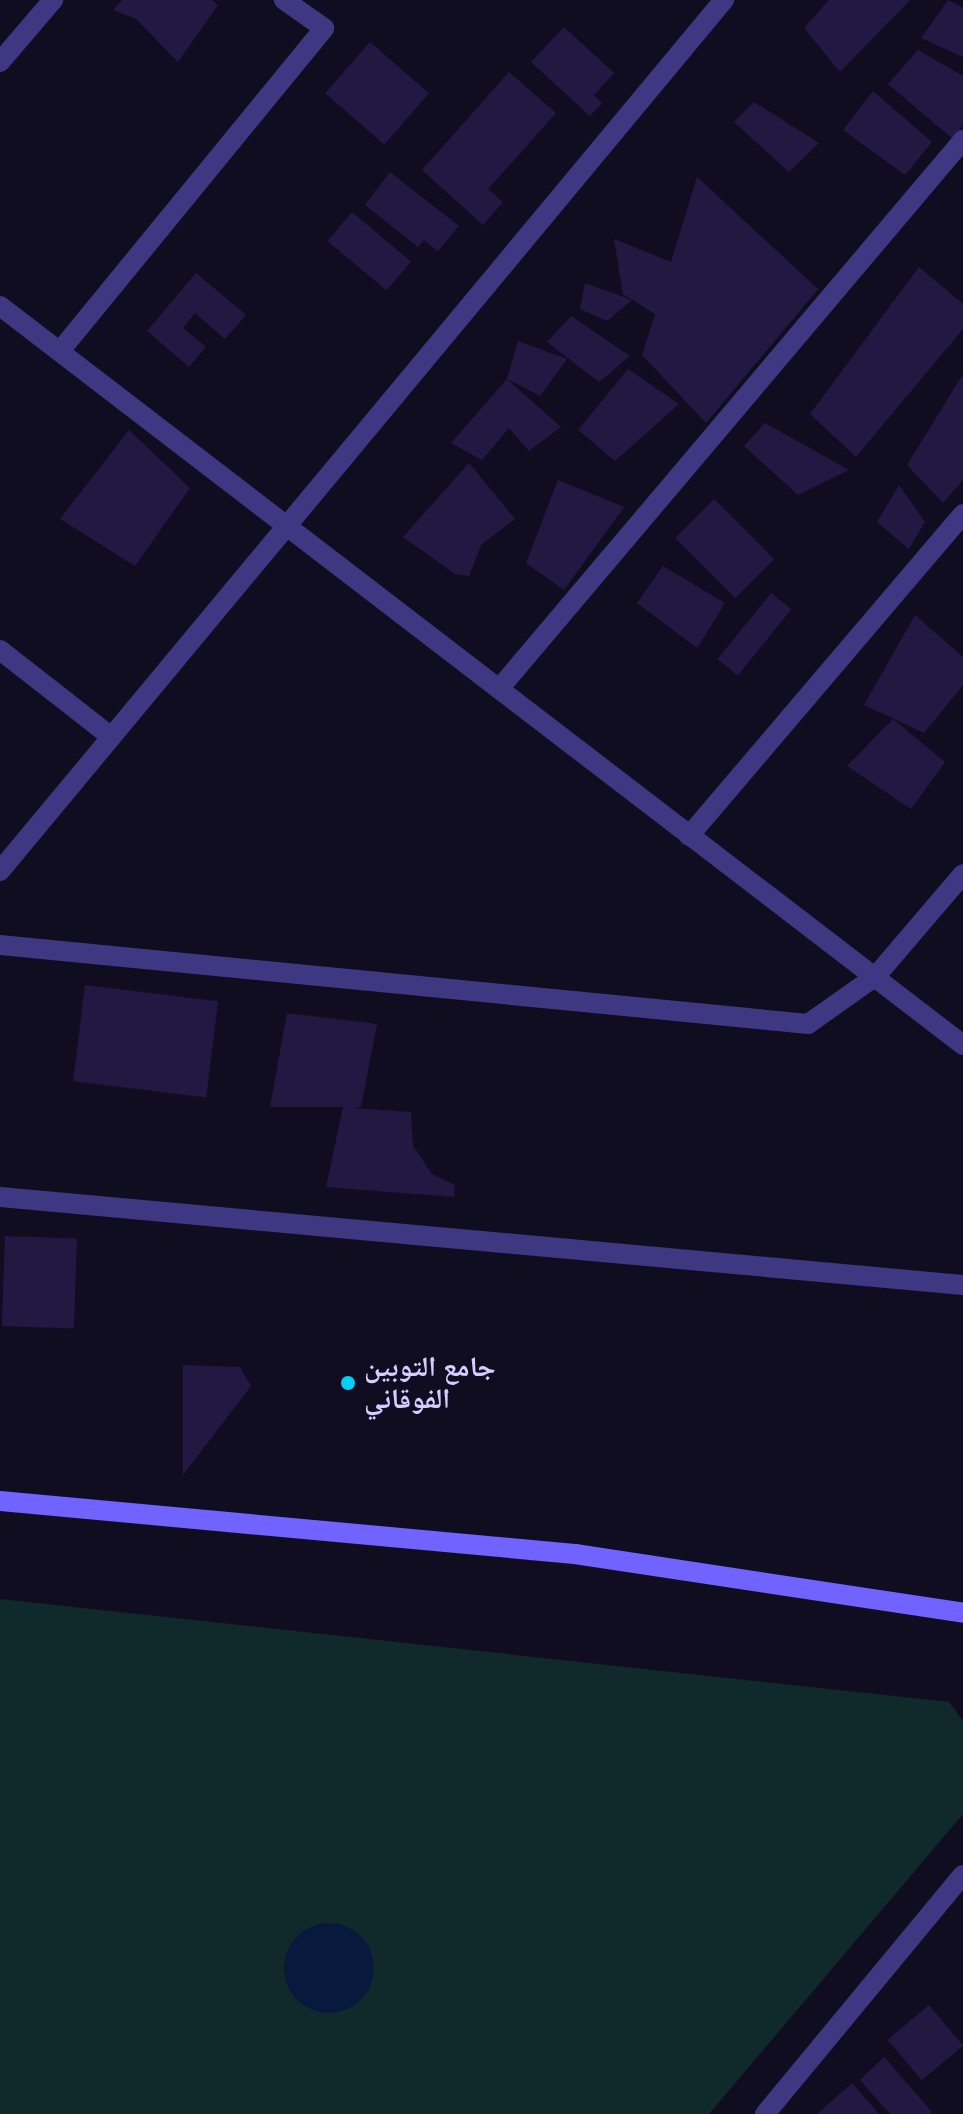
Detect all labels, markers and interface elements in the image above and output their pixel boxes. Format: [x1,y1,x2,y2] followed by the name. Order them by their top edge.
[364,1350,496,1416] place label: جامع التوبين الفوقاني
[339,1374,357,1392] marker: جامع التوبين الفوقاني

